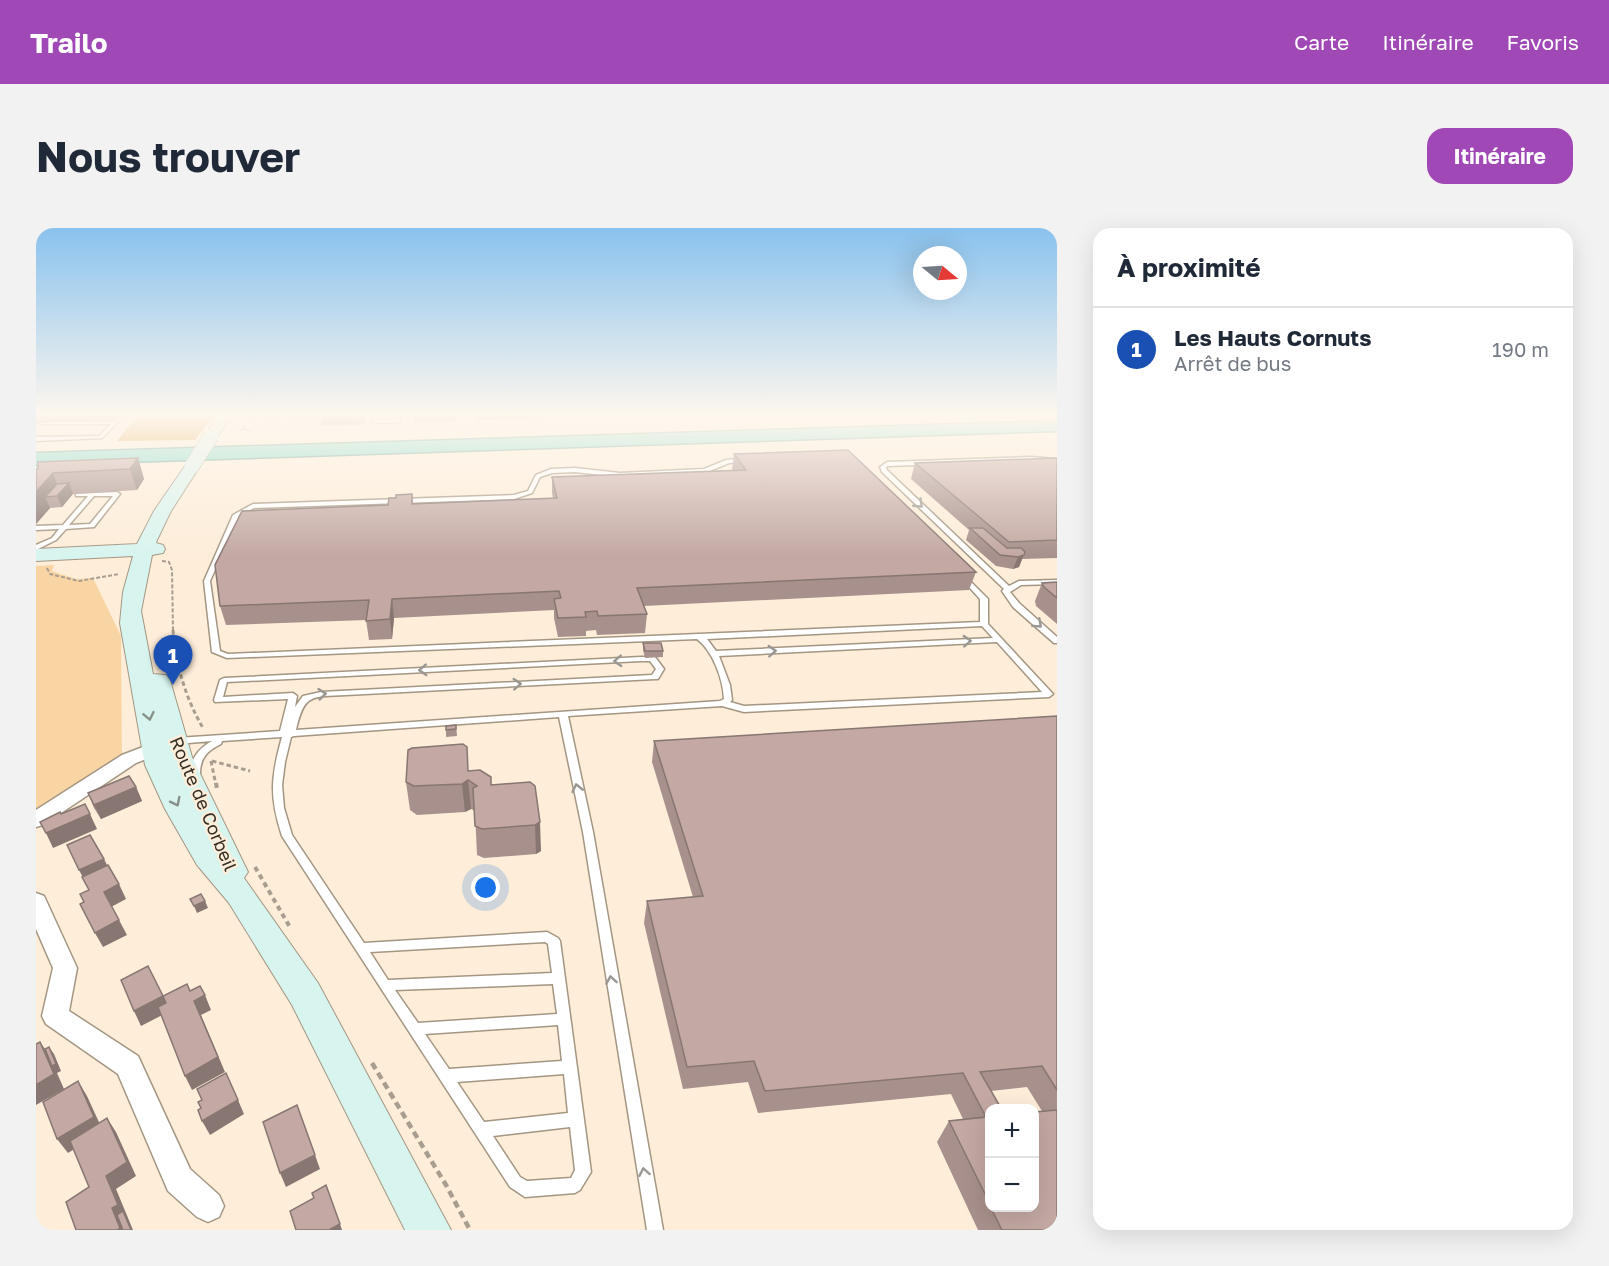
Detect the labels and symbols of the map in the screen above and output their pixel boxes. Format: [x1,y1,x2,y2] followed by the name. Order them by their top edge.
[913,246,967,300] north arrow
[911,496,922,507] one-way arrow
[1031,617,1042,628] one-way arrow
[962,635,971,648] one-way arrow
[154,636,192,685] pin: 1
[767,645,776,658] one-way arrow
[614,654,623,667] one-way arrow
[419,664,428,677] one-way arrow
[513,677,522,690] one-way arrow
[318,688,327,701] one-way arrow
[142,711,155,721] one-way arrow
[166,733,242,874] street label: Route de Corbeil
[571,784,584,794] one-way arrow
[169,795,180,806] one-way arrow
[471,873,500,902] your location
[605,976,618,986] one-way arrow
[639,1168,651,1177] one-way arrow

